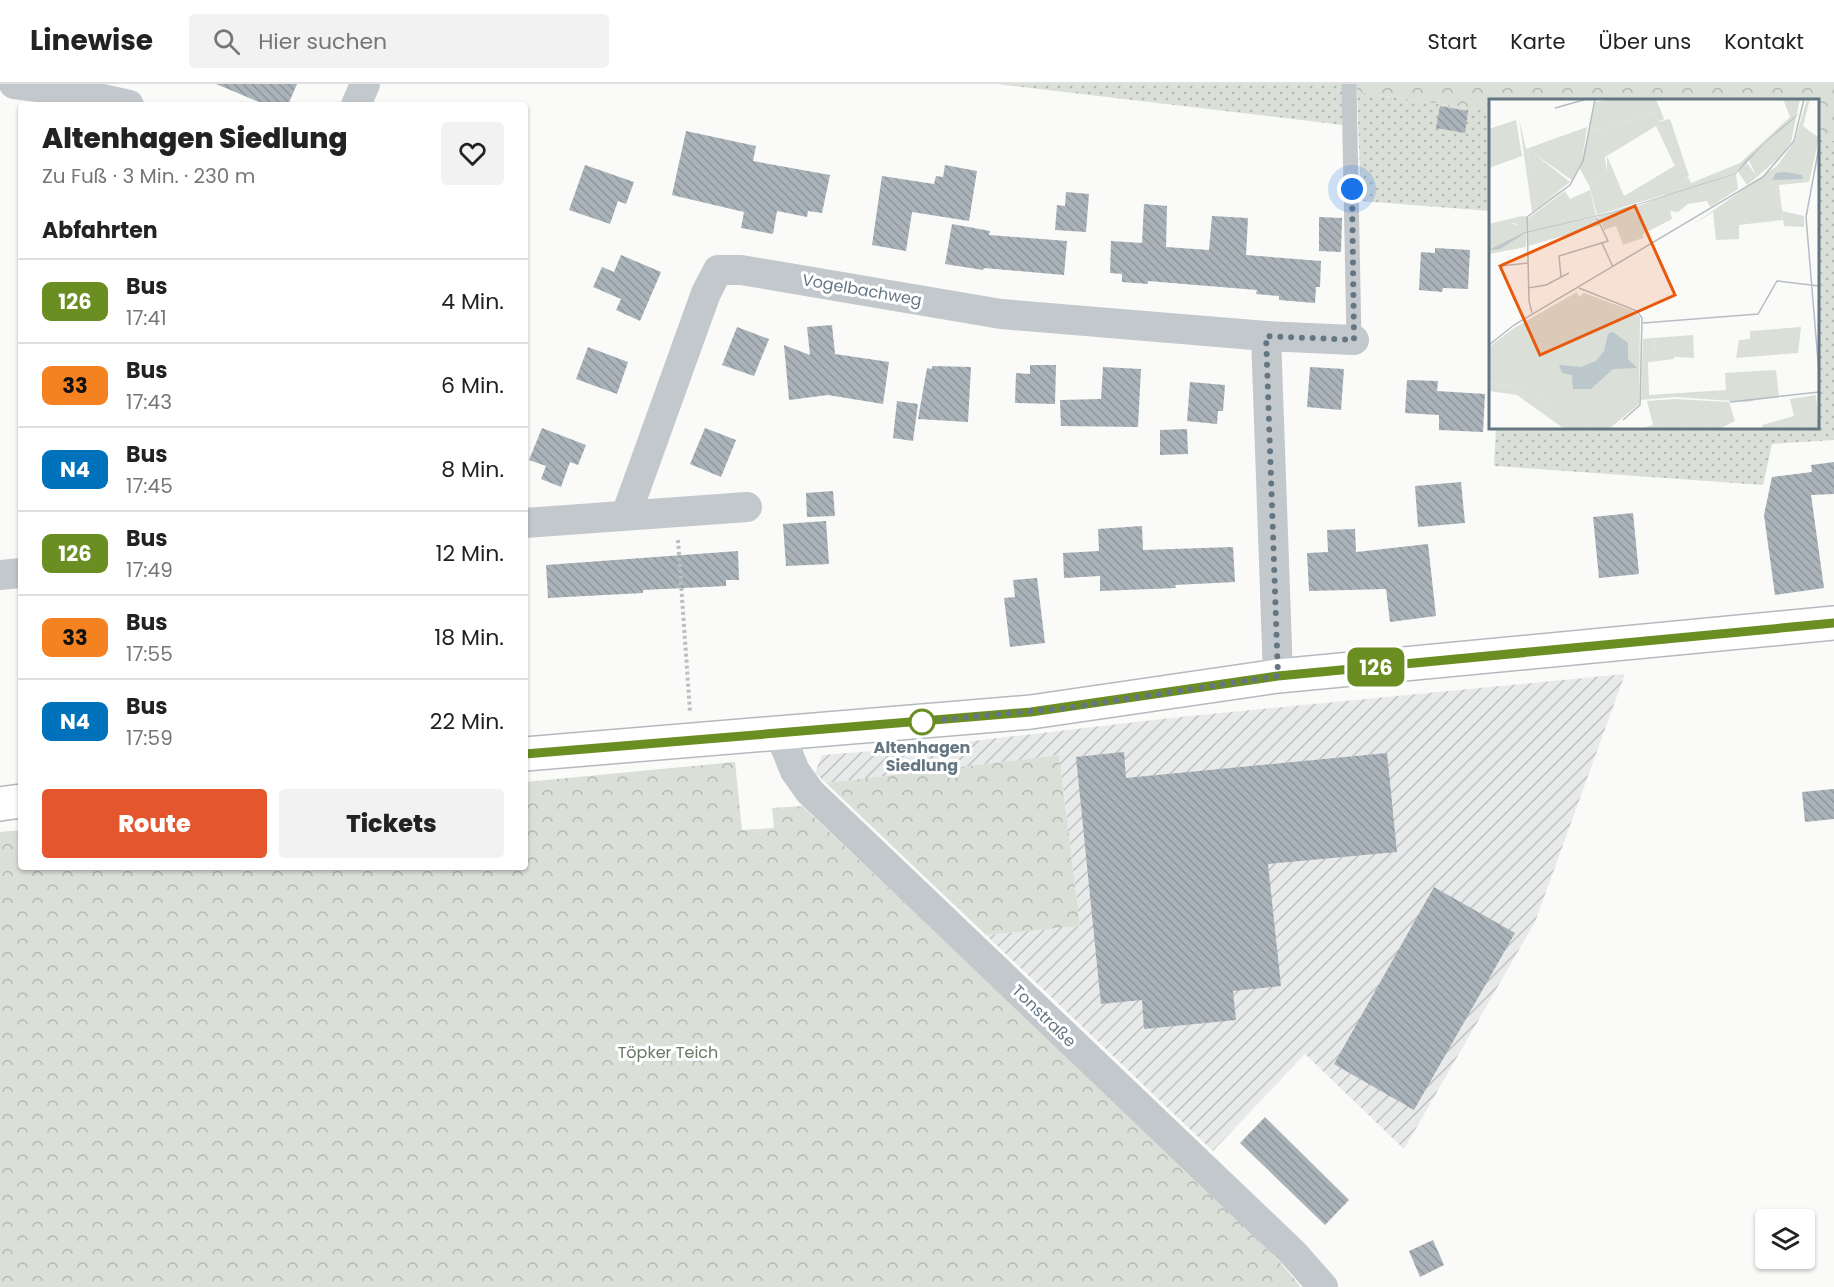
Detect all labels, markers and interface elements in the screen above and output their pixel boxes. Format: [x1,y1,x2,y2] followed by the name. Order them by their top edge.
[189,14,609,68] search box
[30,21,153,60] text: Linewise
[210,25,243,58] icon: search
[258,26,387,57] text: Hier suchen
[1428,27,1477,56] text: Start
[1510,27,1566,56] text: Karte
[1599,27,1691,56] text: Über uns
[1724,27,1804,56] text: Kontakt
[1489,99,1819,429] inset map
[42,119,347,158] text: Altenhagen Siedlung
[441,122,504,185] button: heart
[42,162,255,190] text: Zu Fuß · 3 Min. · 230 m
[1337,174,1367,204] your location
[42,215,158,246] text: Abfahrten
[800,268,924,312] street label: Vogelbachweg
[126,271,168,302] text: Bus
[441,286,504,317] text: 4 Min.
[58,287,92,316] text: 126
[126,304,167,332] text: 17:41
[126,355,168,386] text: Bus
[441,370,504,401] text: 6 Min.
[62,371,88,400] text: 33
[126,388,172,416] text: 17:43
[126,439,168,470] text: Bus
[441,454,504,485] text: 8 Min.
[60,455,90,484] text: N4
[126,472,173,500] text: 17:45
[126,523,168,554] text: Bus
[435,538,504,569] text: 12 Min.
[58,539,92,568] text: 126
[126,556,173,584] text: 17:49
[126,607,168,638] text: Bus
[434,622,504,653] text: 18 Min.
[62,623,88,652] text: 33
[126,640,173,668] text: 17:55
[1342,648,1410,686] line badge: 126
[1359,653,1393,682] text: 126
[126,691,168,722] text: Bus
[430,706,504,737] text: 22 Min.
[60,707,90,736] text: N4
[909,709,935,735] marker: Altenhagen Siedlung
[126,724,173,752] text: 17:59
[874,736,970,777] place label: Altenhagen Siedlung
[42,789,267,858] button: Route
[279,789,504,858] button: Tickets
[1007,980,1081,1052] street label: Tonstraße
[618,1041,718,1064] park label: Töpker Teich
[1755,1209,1815,1269] map controls
[1755,1209,1815,1269] button: layers

